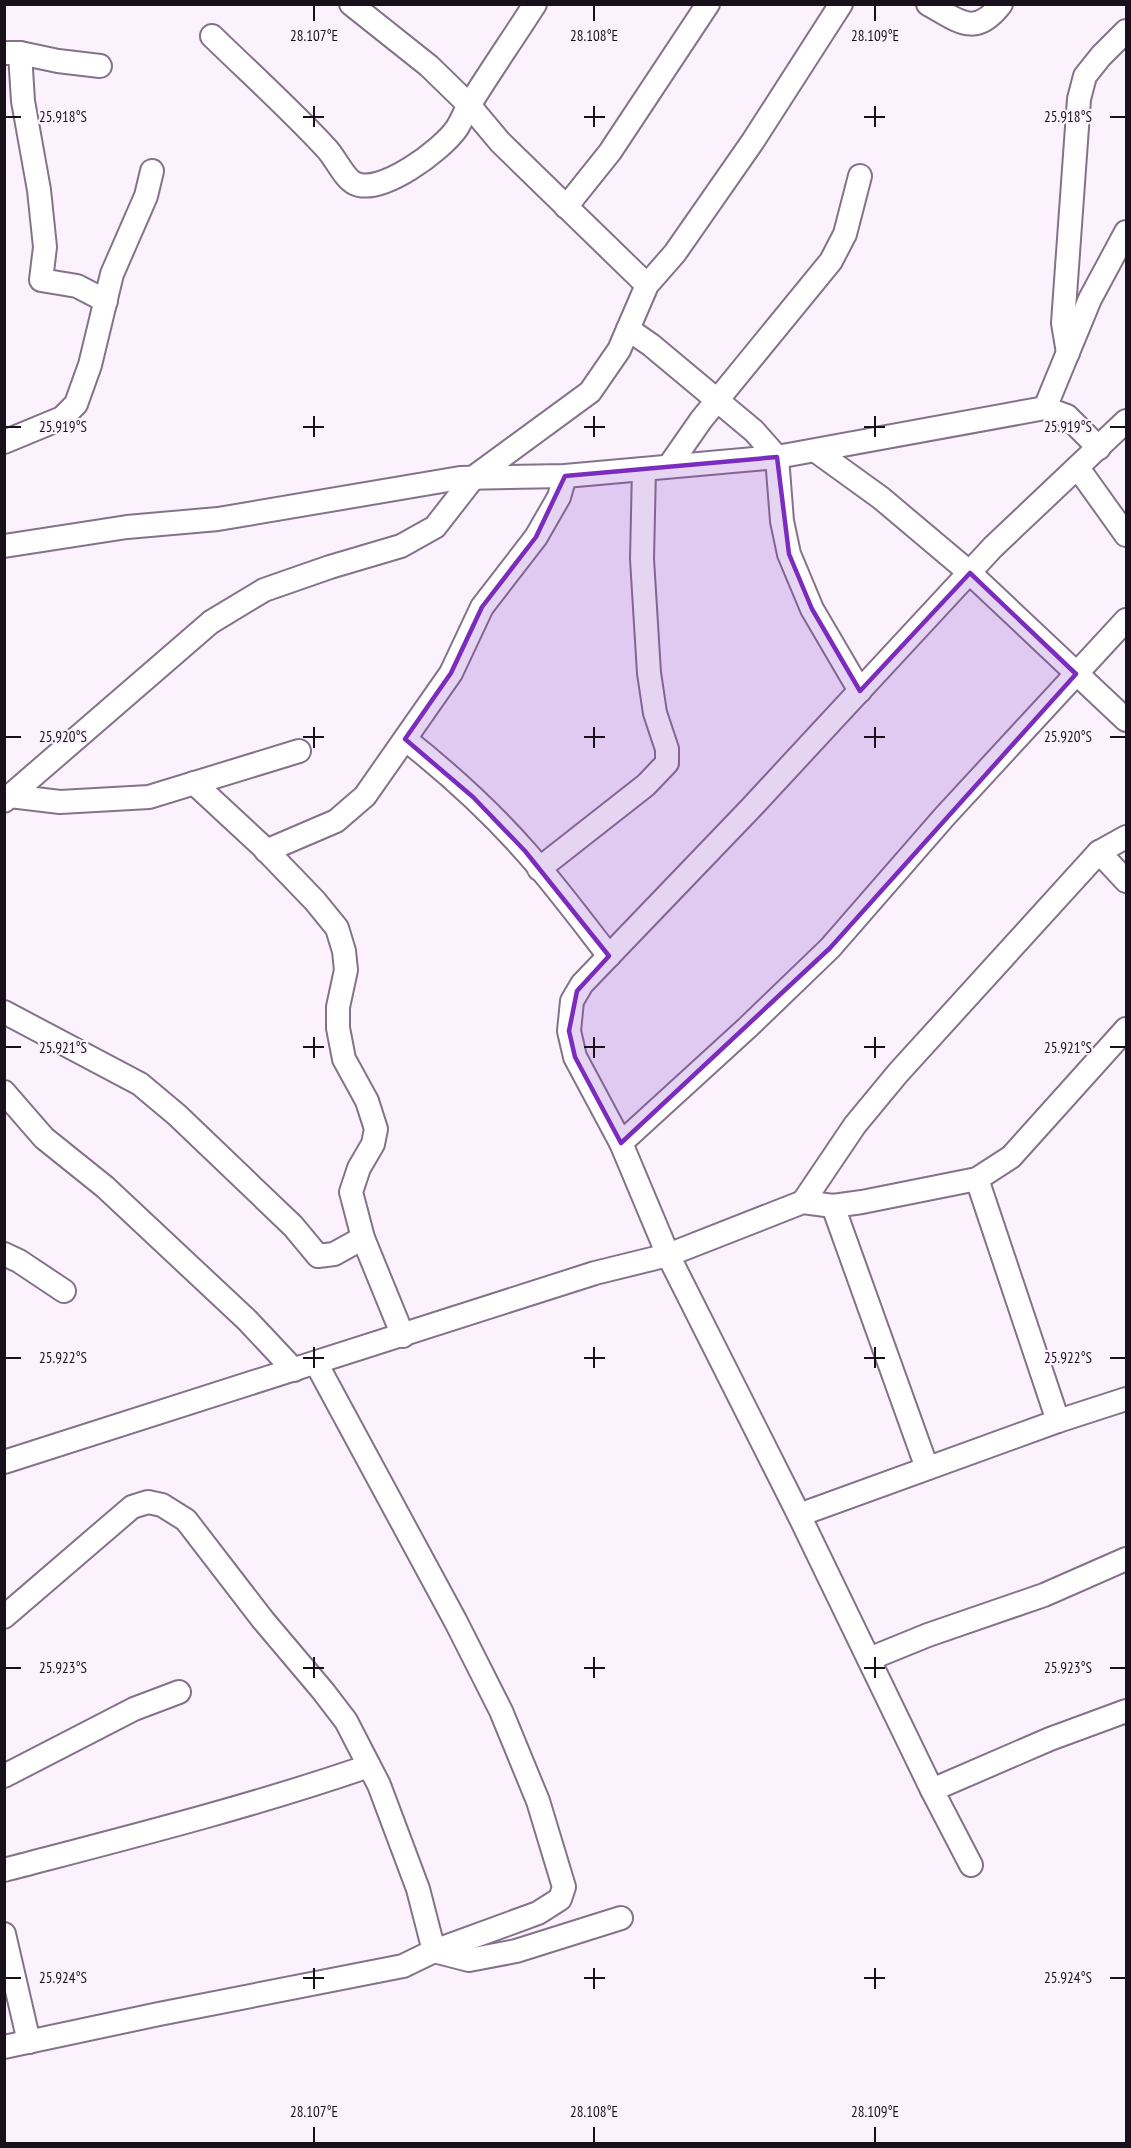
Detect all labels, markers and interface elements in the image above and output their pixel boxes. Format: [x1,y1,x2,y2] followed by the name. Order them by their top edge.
[290,26,338,45] text: 28.107°E
[570,26,618,45] text: 28.108°E
[851,26,899,45] text: 28.109°E
[39,107,87,126] text: 25.918°S
[1044,107,1092,126] text: 25.918°S
[39,417,87,436] text: 25.919°S
[1044,417,1092,436] text: 25.919°S
[39,727,87,746] text: 25.920°S
[1044,727,1092,746] text: 25.920°S
[39,1038,87,1057] text: 25.921°S
[1044,1038,1092,1057] text: 25.921°S
[39,1348,87,1367] text: 25.922°S
[1044,1348,1092,1367] text: 25.922°S
[39,1658,87,1677] text: 25.923°S
[1044,1658,1092,1677] text: 25.923°S
[39,1968,87,1987] text: 25.924°S
[1044,1968,1092,1987] text: 25.924°S
[290,2102,338,2121] text: 28.107°E
[570,2102,618,2121] text: 28.108°E
[851,2102,899,2121] text: 28.109°E

